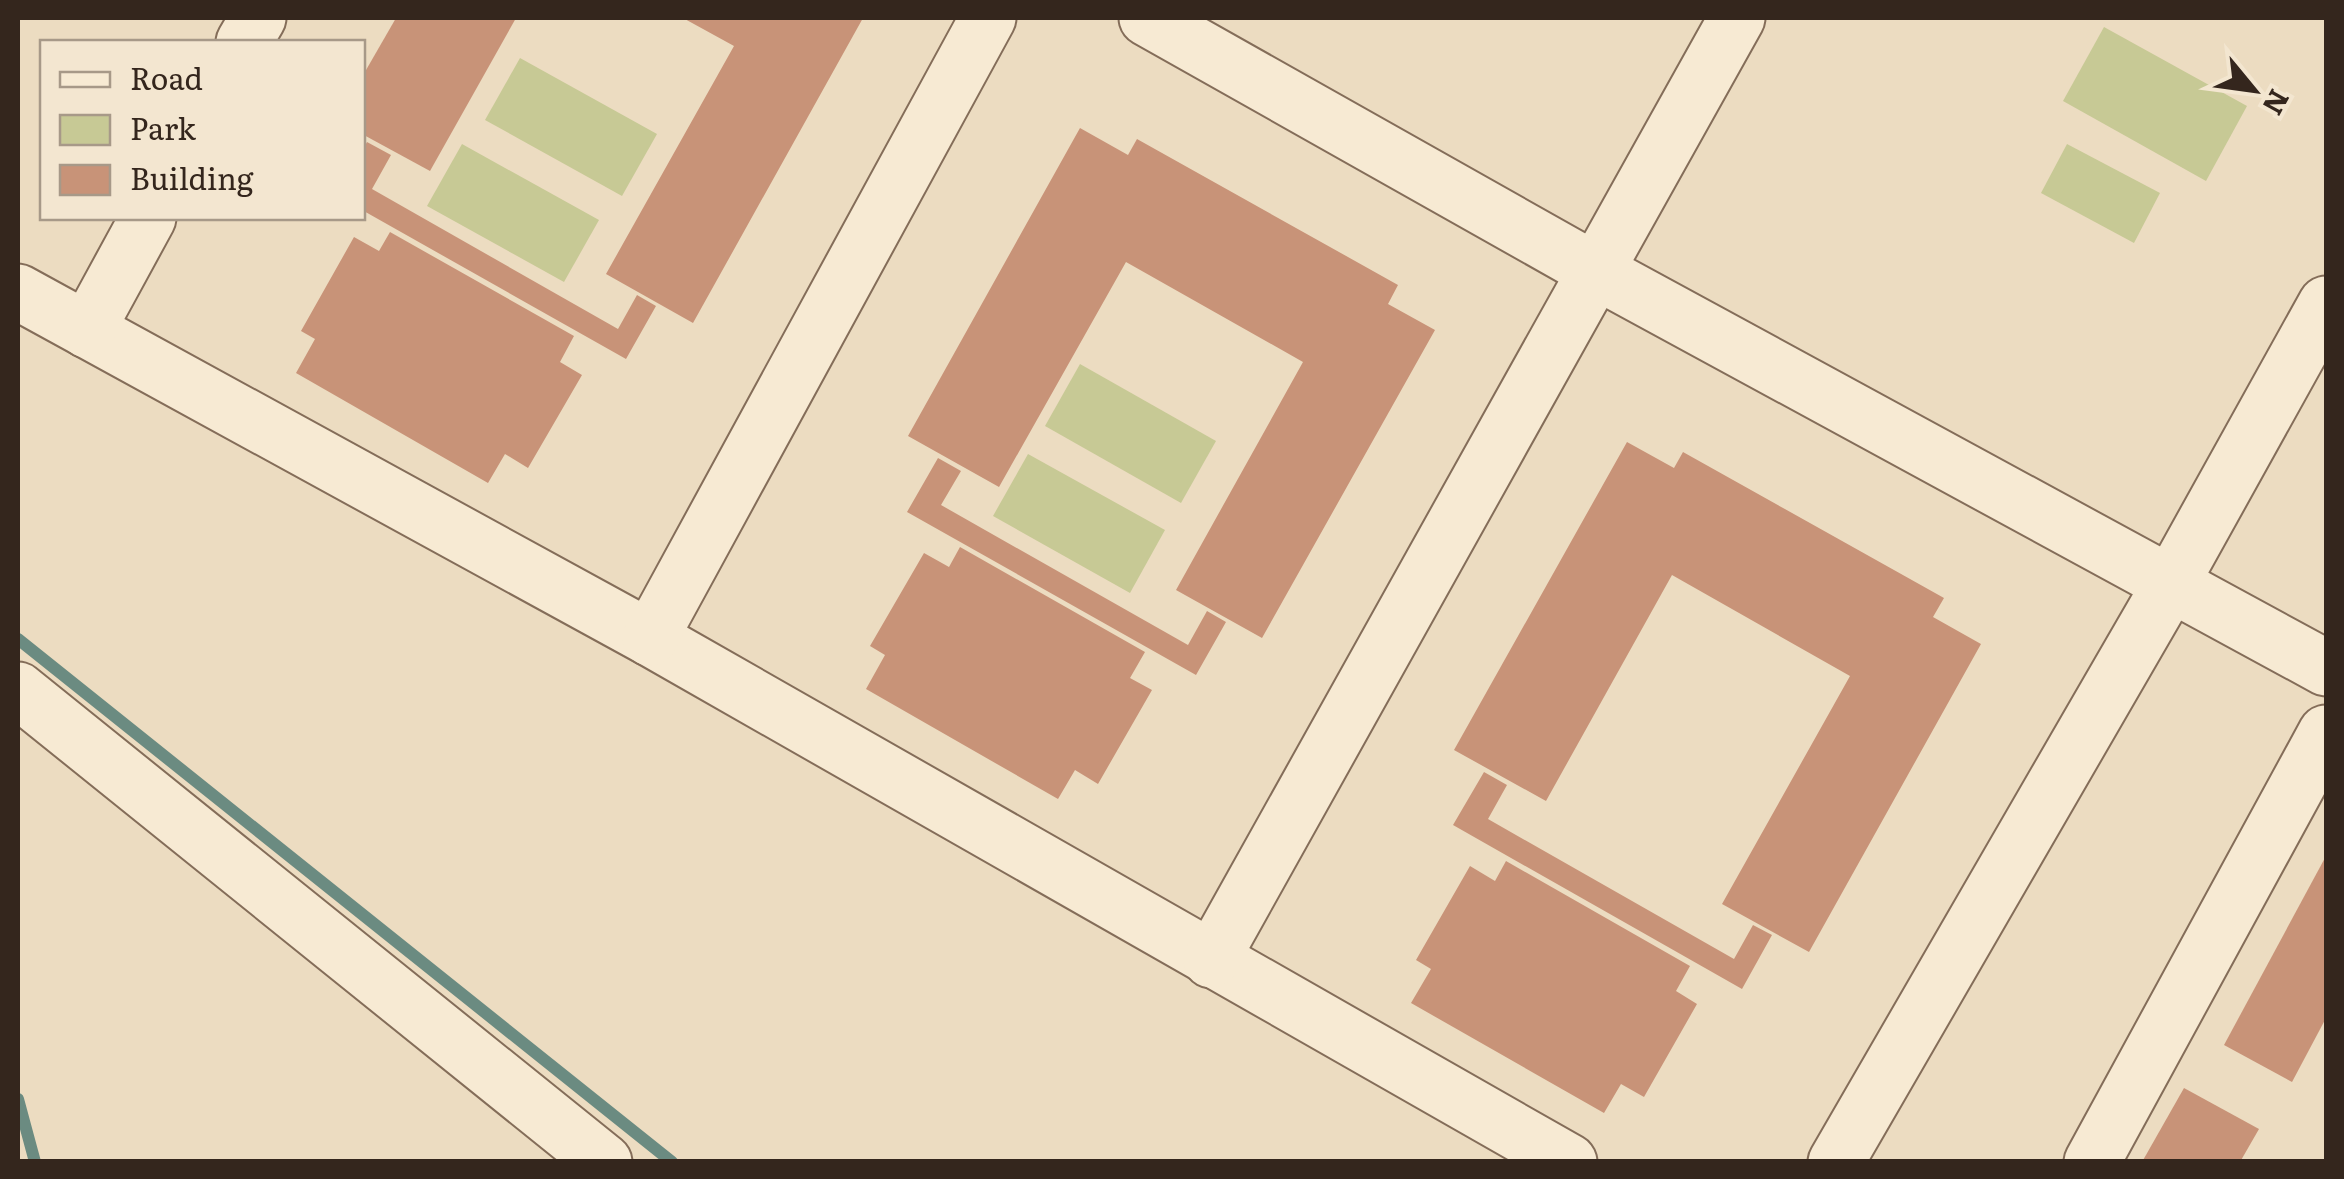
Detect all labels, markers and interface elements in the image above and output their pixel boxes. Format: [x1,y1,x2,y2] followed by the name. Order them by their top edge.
[40,40,365,220] legend
[2204,40,2304,140] north arrow
[130,55,203,99] text: Road
[2254,83,2302,124] text: N
[130,105,197,149] text: Park
[130,155,254,199] text: Building

